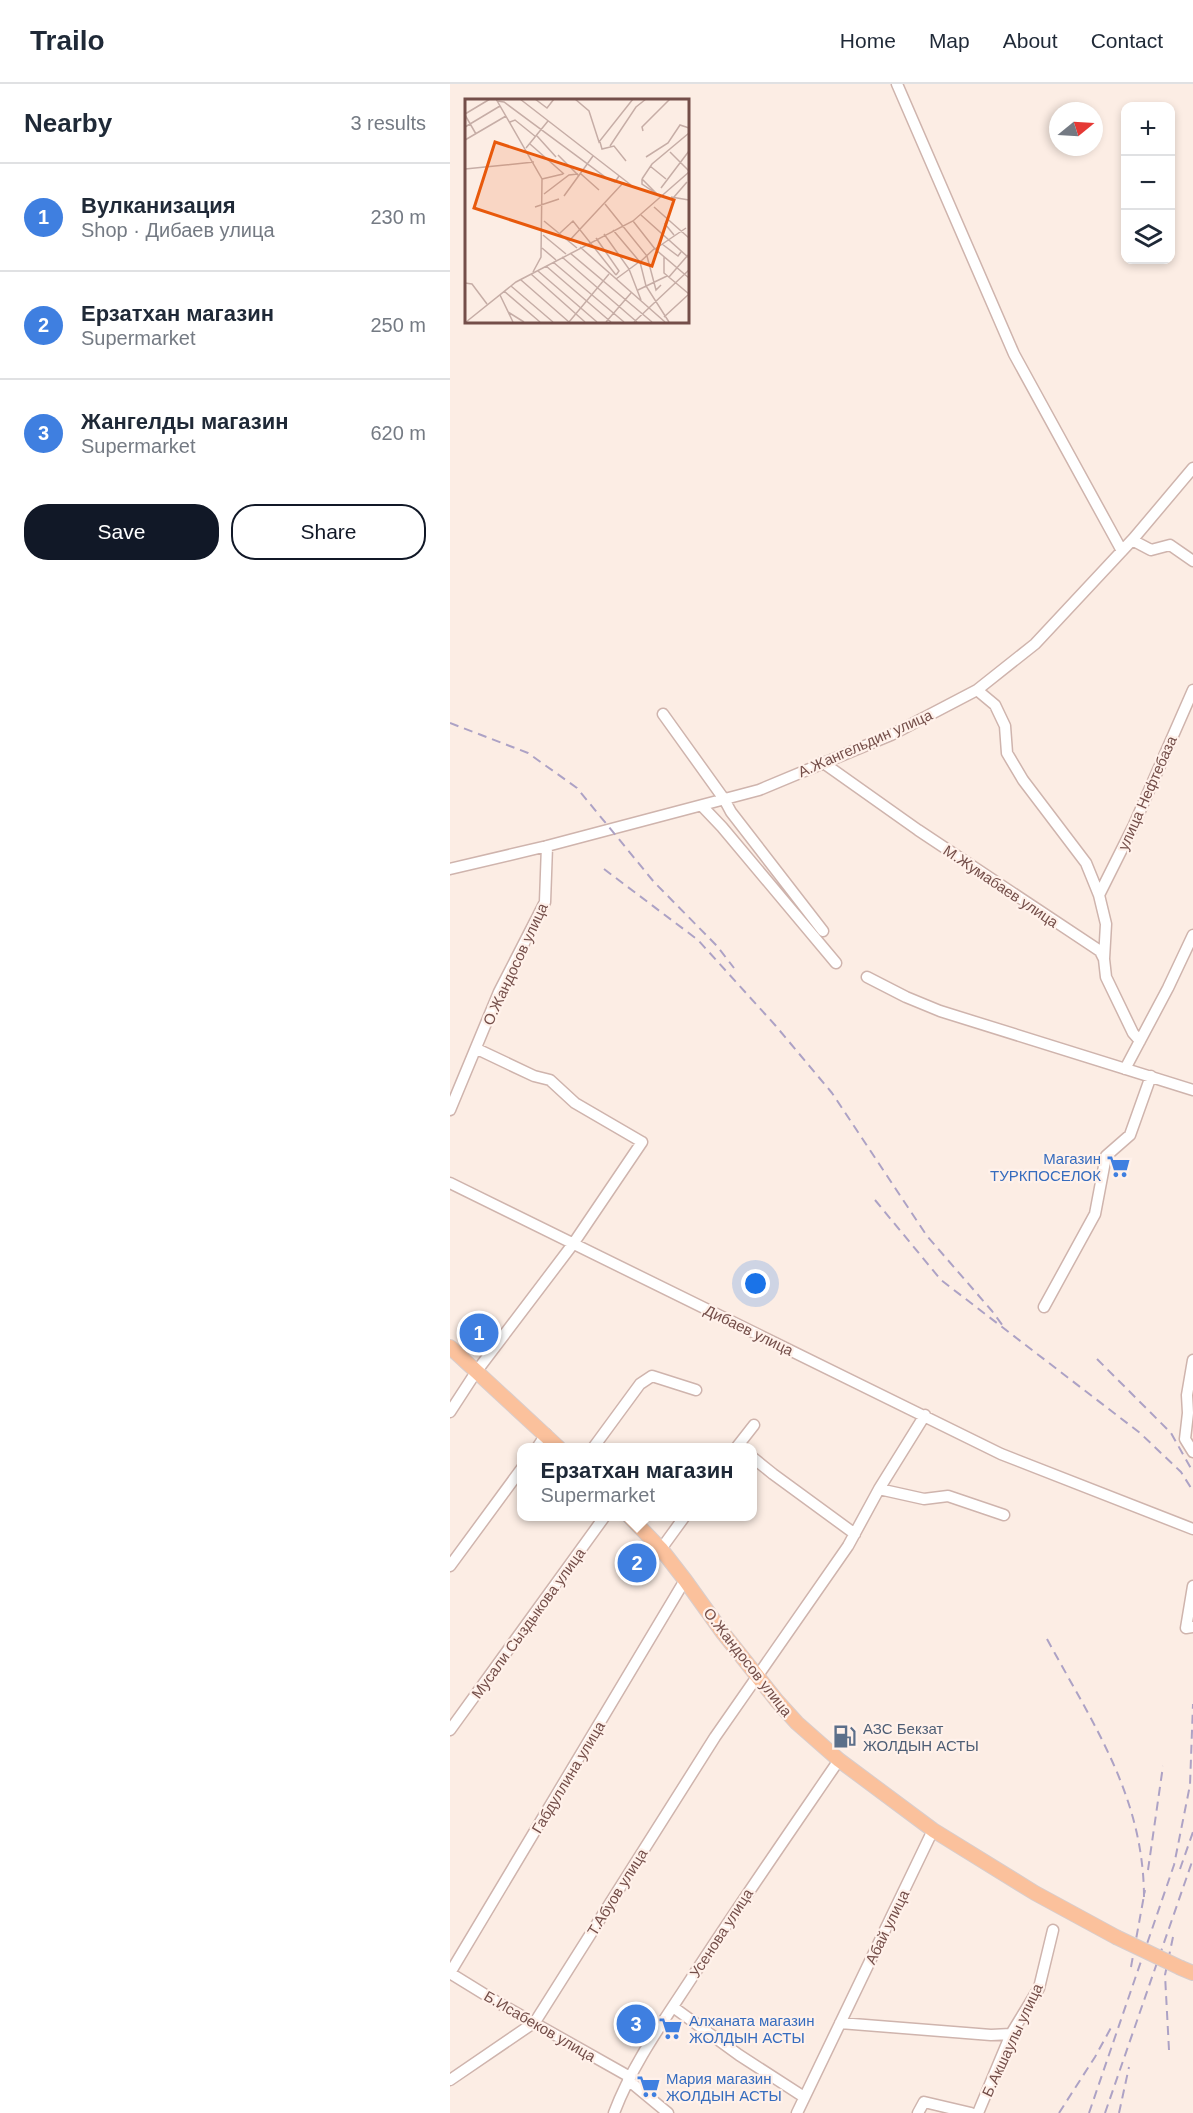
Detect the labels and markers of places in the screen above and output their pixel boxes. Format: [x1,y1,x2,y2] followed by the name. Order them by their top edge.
[990,1150,1101,1184] place label: Магазин ТУРКПОСЕЛОК
[1106,1154,1132,1180] supermarket icon: Магазин ТУРКПОСЕЛОК
[459,1310,498,1356] pin: 1
[618,1540,657,1586] pin: 2
[863,1720,979,1754] place label: АЗС Бекзат ЖОЛДЫН АСТЫ
[832,1724,858,1750] fuel station icon: АЗС Бекзат ЖОЛДЫН АСТЫ
[616,2002,656,2046] pin: 3
[689,2012,814,2046] place label: Алханата магазин ЖОЛДЫН АСТЫ
[658,2016,684,2042] supermarket icon: Алханата магазин ЖОЛДЫН АСТЫ
[666,2070,782,2104] place label: Мария магазин ЖОЛДЫН АСТЫ
[635,2074,661,2100] supermarket icon: Мария магазин ЖОЛДЫН АСТЫ

